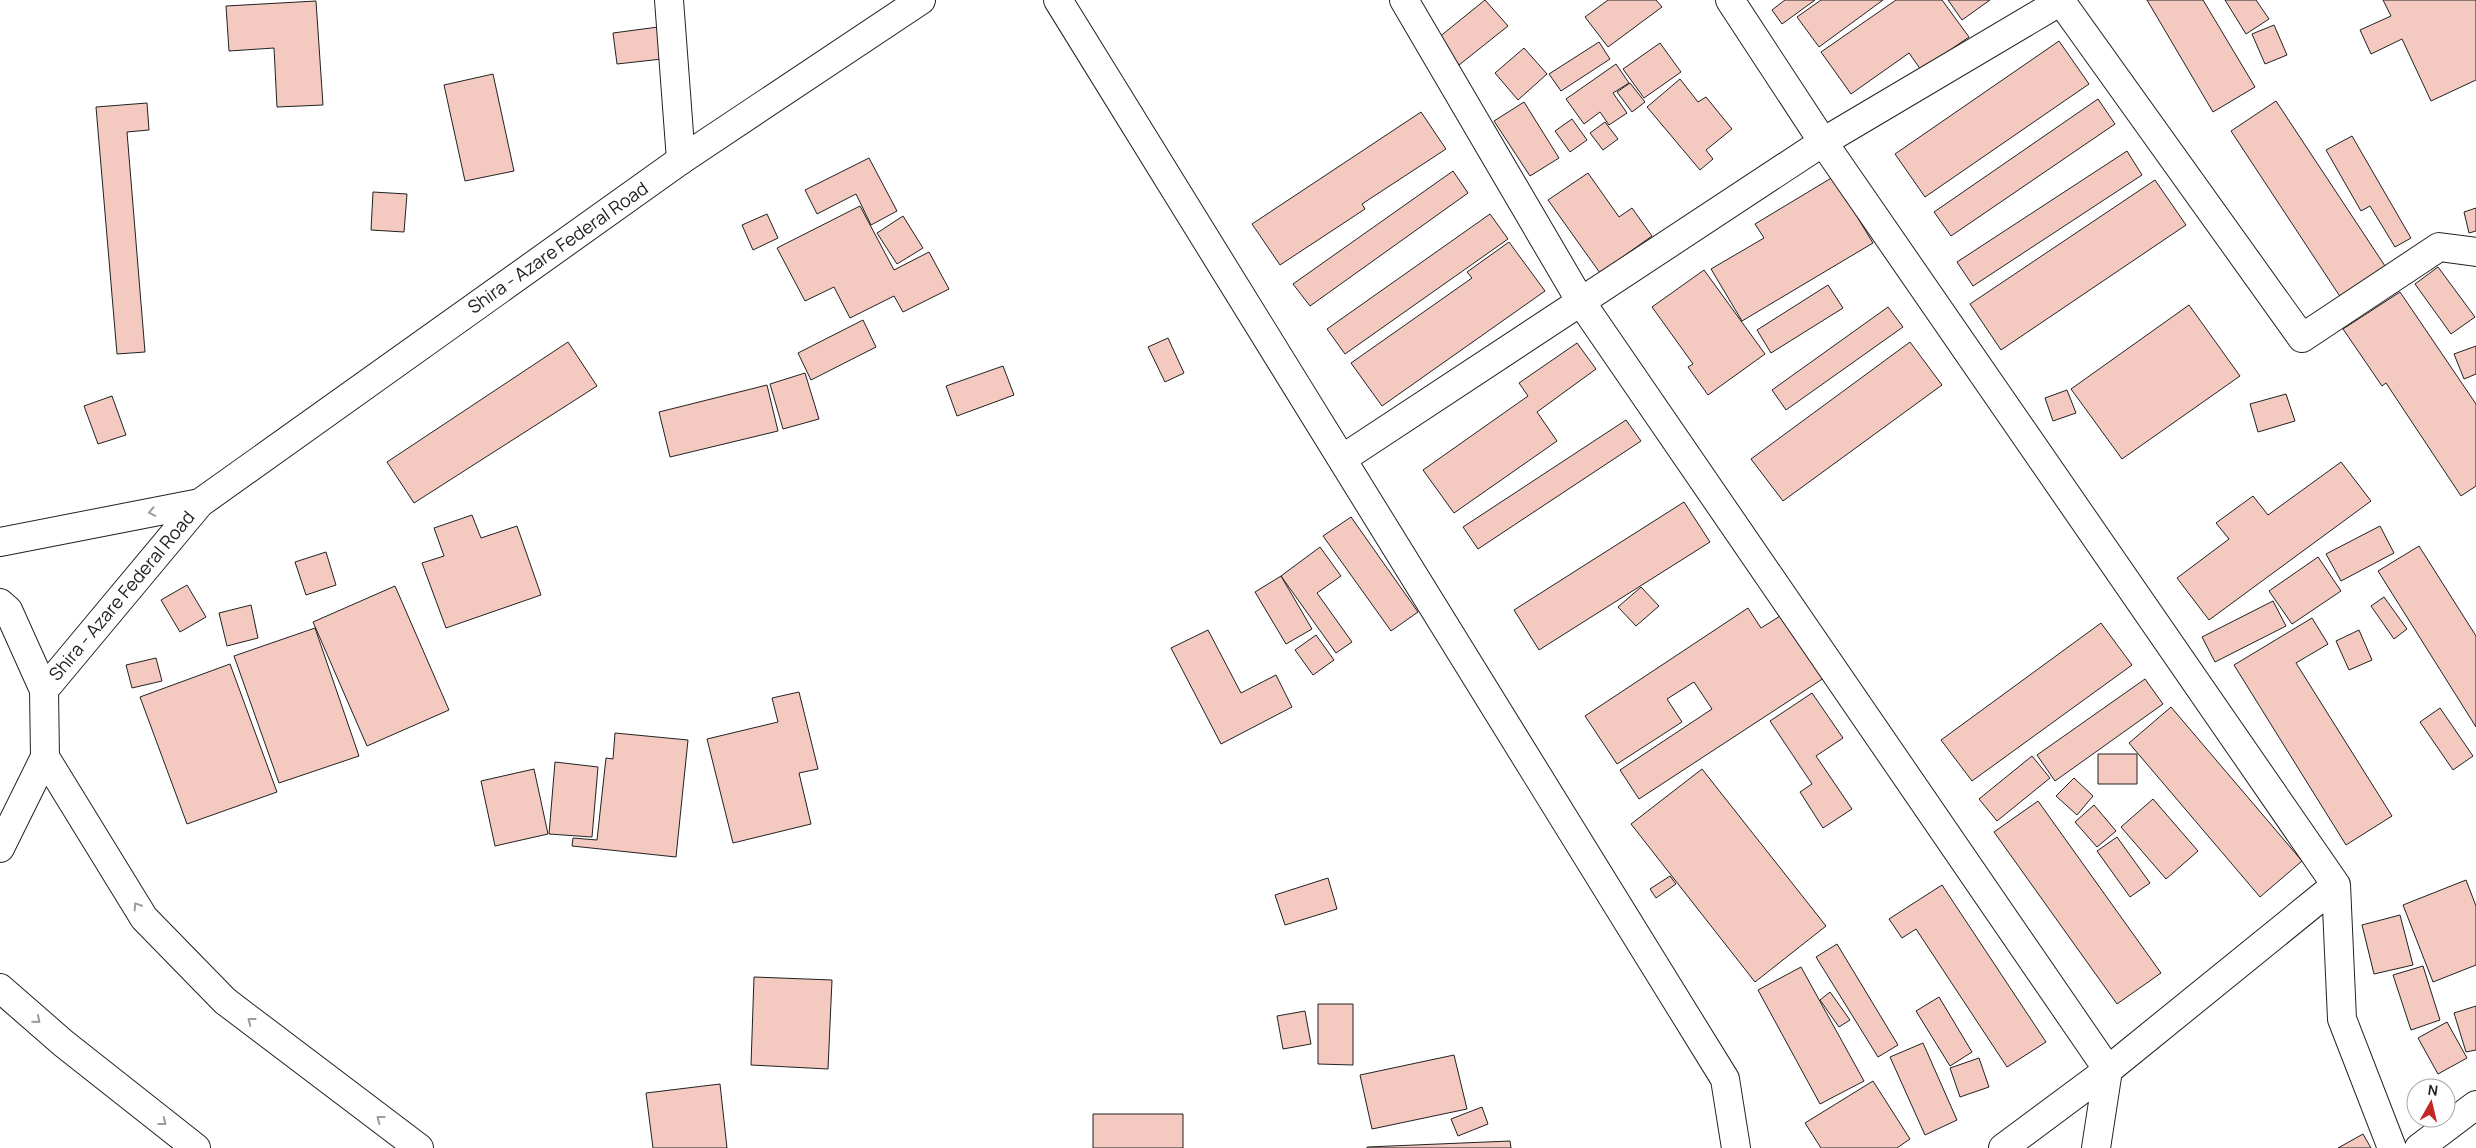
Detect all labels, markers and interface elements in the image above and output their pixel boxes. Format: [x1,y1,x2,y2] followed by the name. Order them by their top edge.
[463,176,652,319] street label: Shira - Azare Federal Road
[43,505,199,685] street label: Shira - Azare Federal Road
[148,507,157,517] one-way arrow
[133,902,143,911] one-way arrow
[31,1014,40,1023] one-way arrow
[248,1018,257,1026] one-way arrow
[2406,1078,2456,1128] north arrow
[2427,1080,2439,1100] text: N
[157,1116,167,1125] one-way arrow
[377,1116,386,1124] one-way arrow

